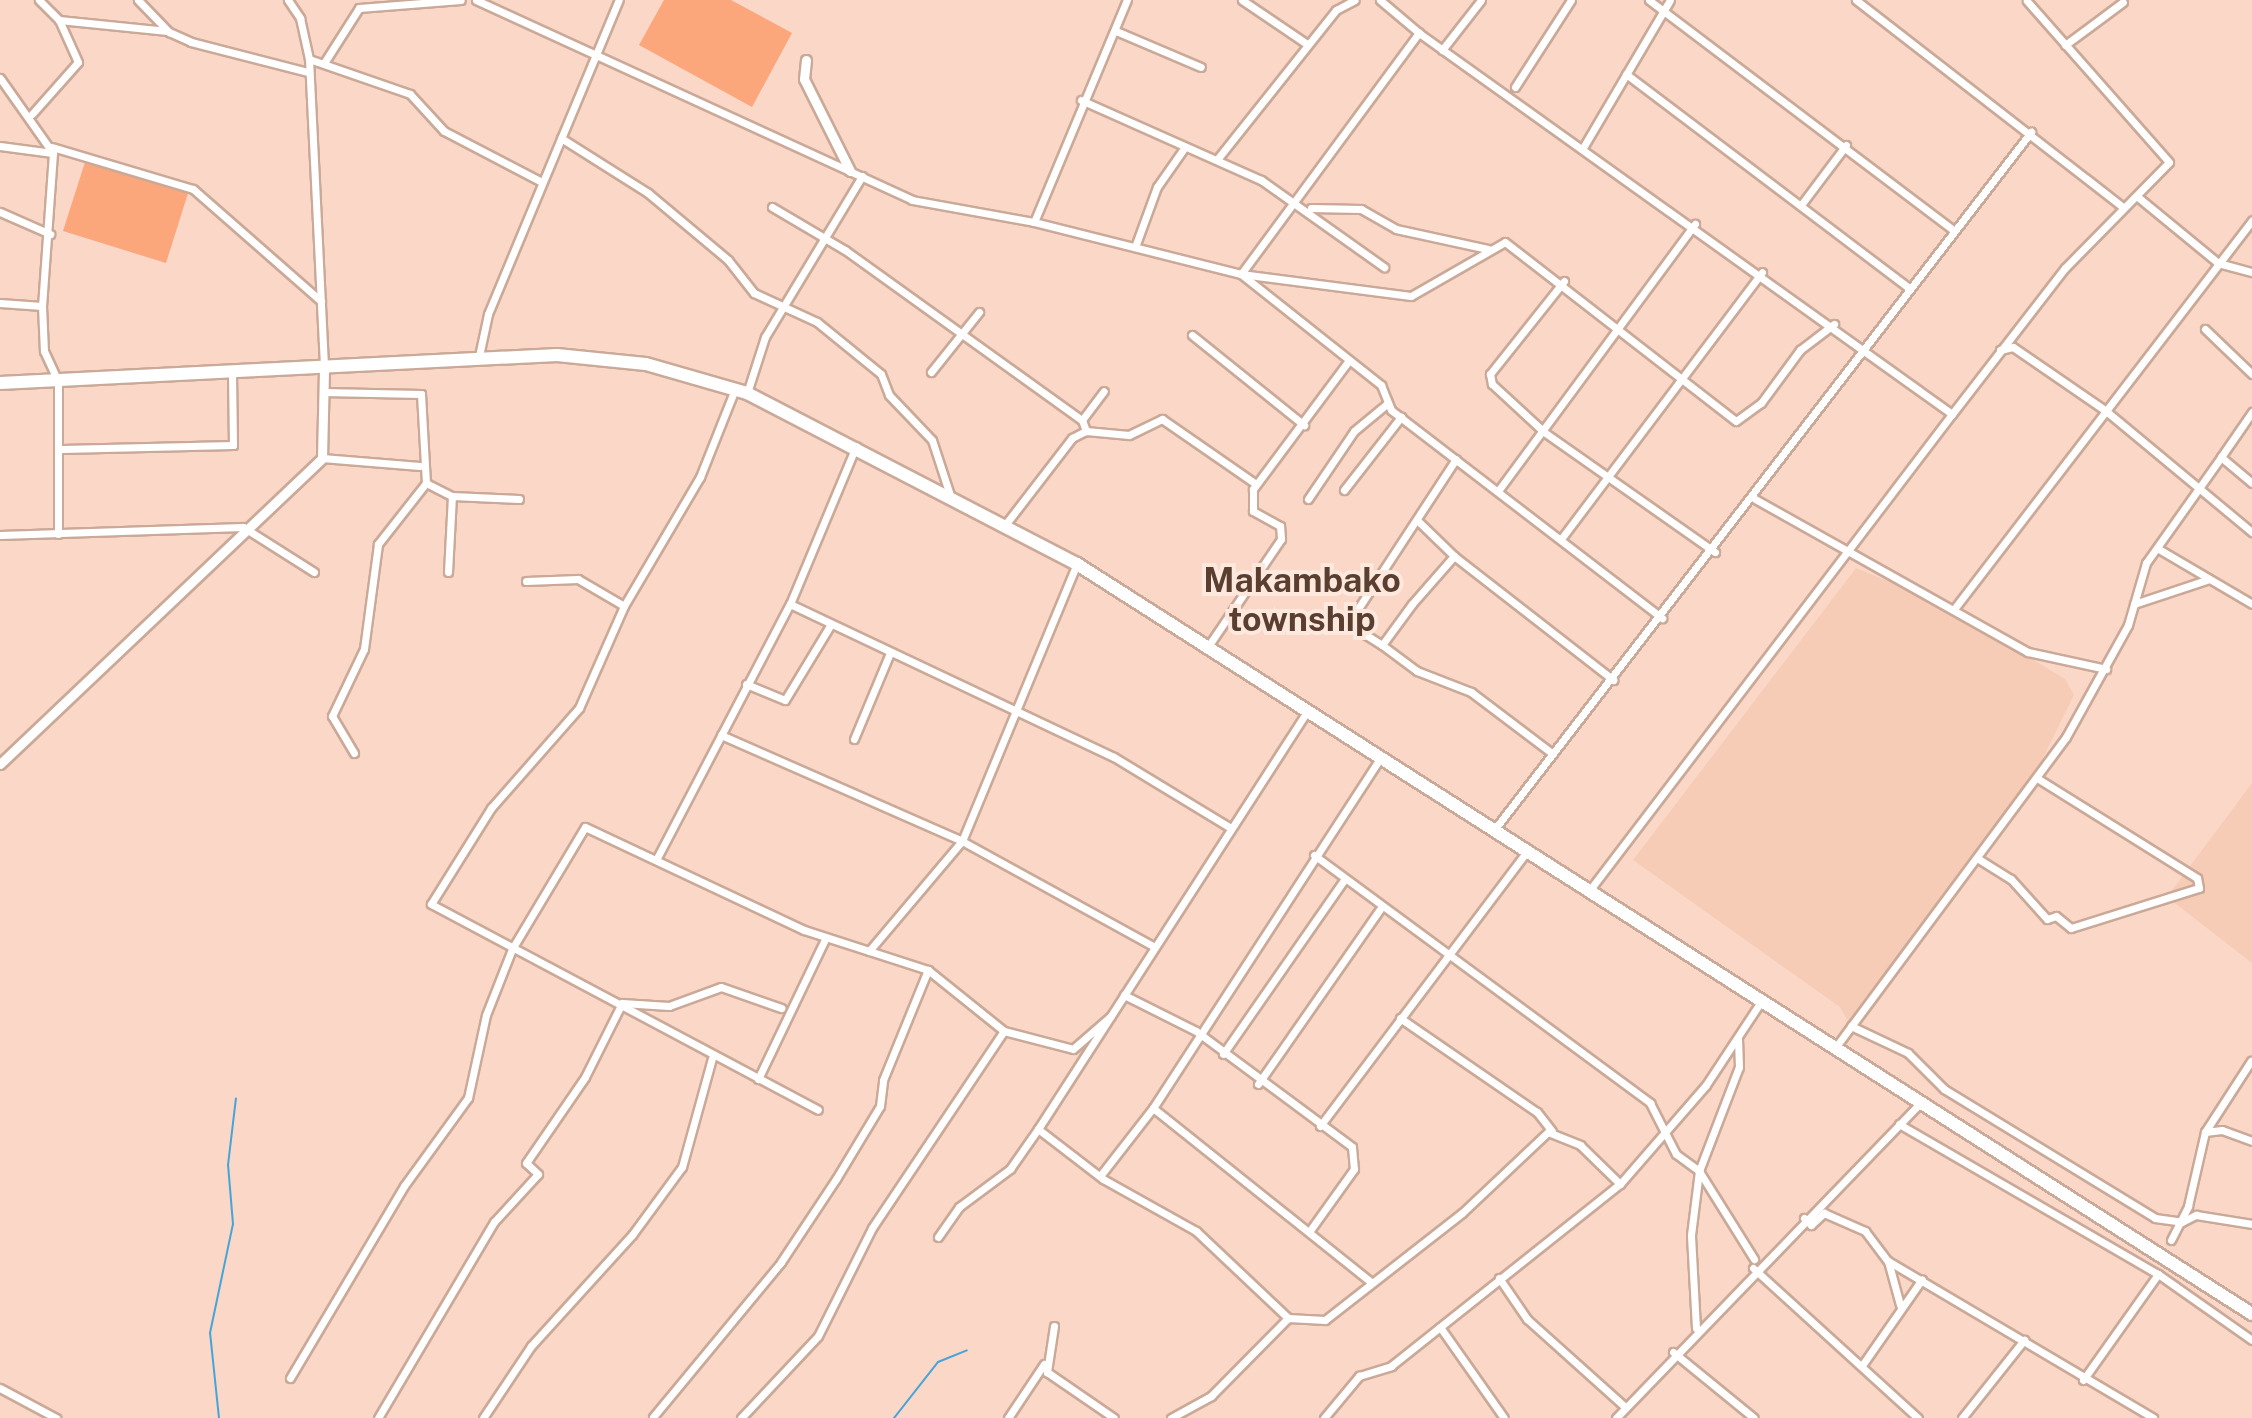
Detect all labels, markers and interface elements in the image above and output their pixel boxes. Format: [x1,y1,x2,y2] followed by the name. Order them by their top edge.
[1203,560,1401,640] district label: Makambako township

